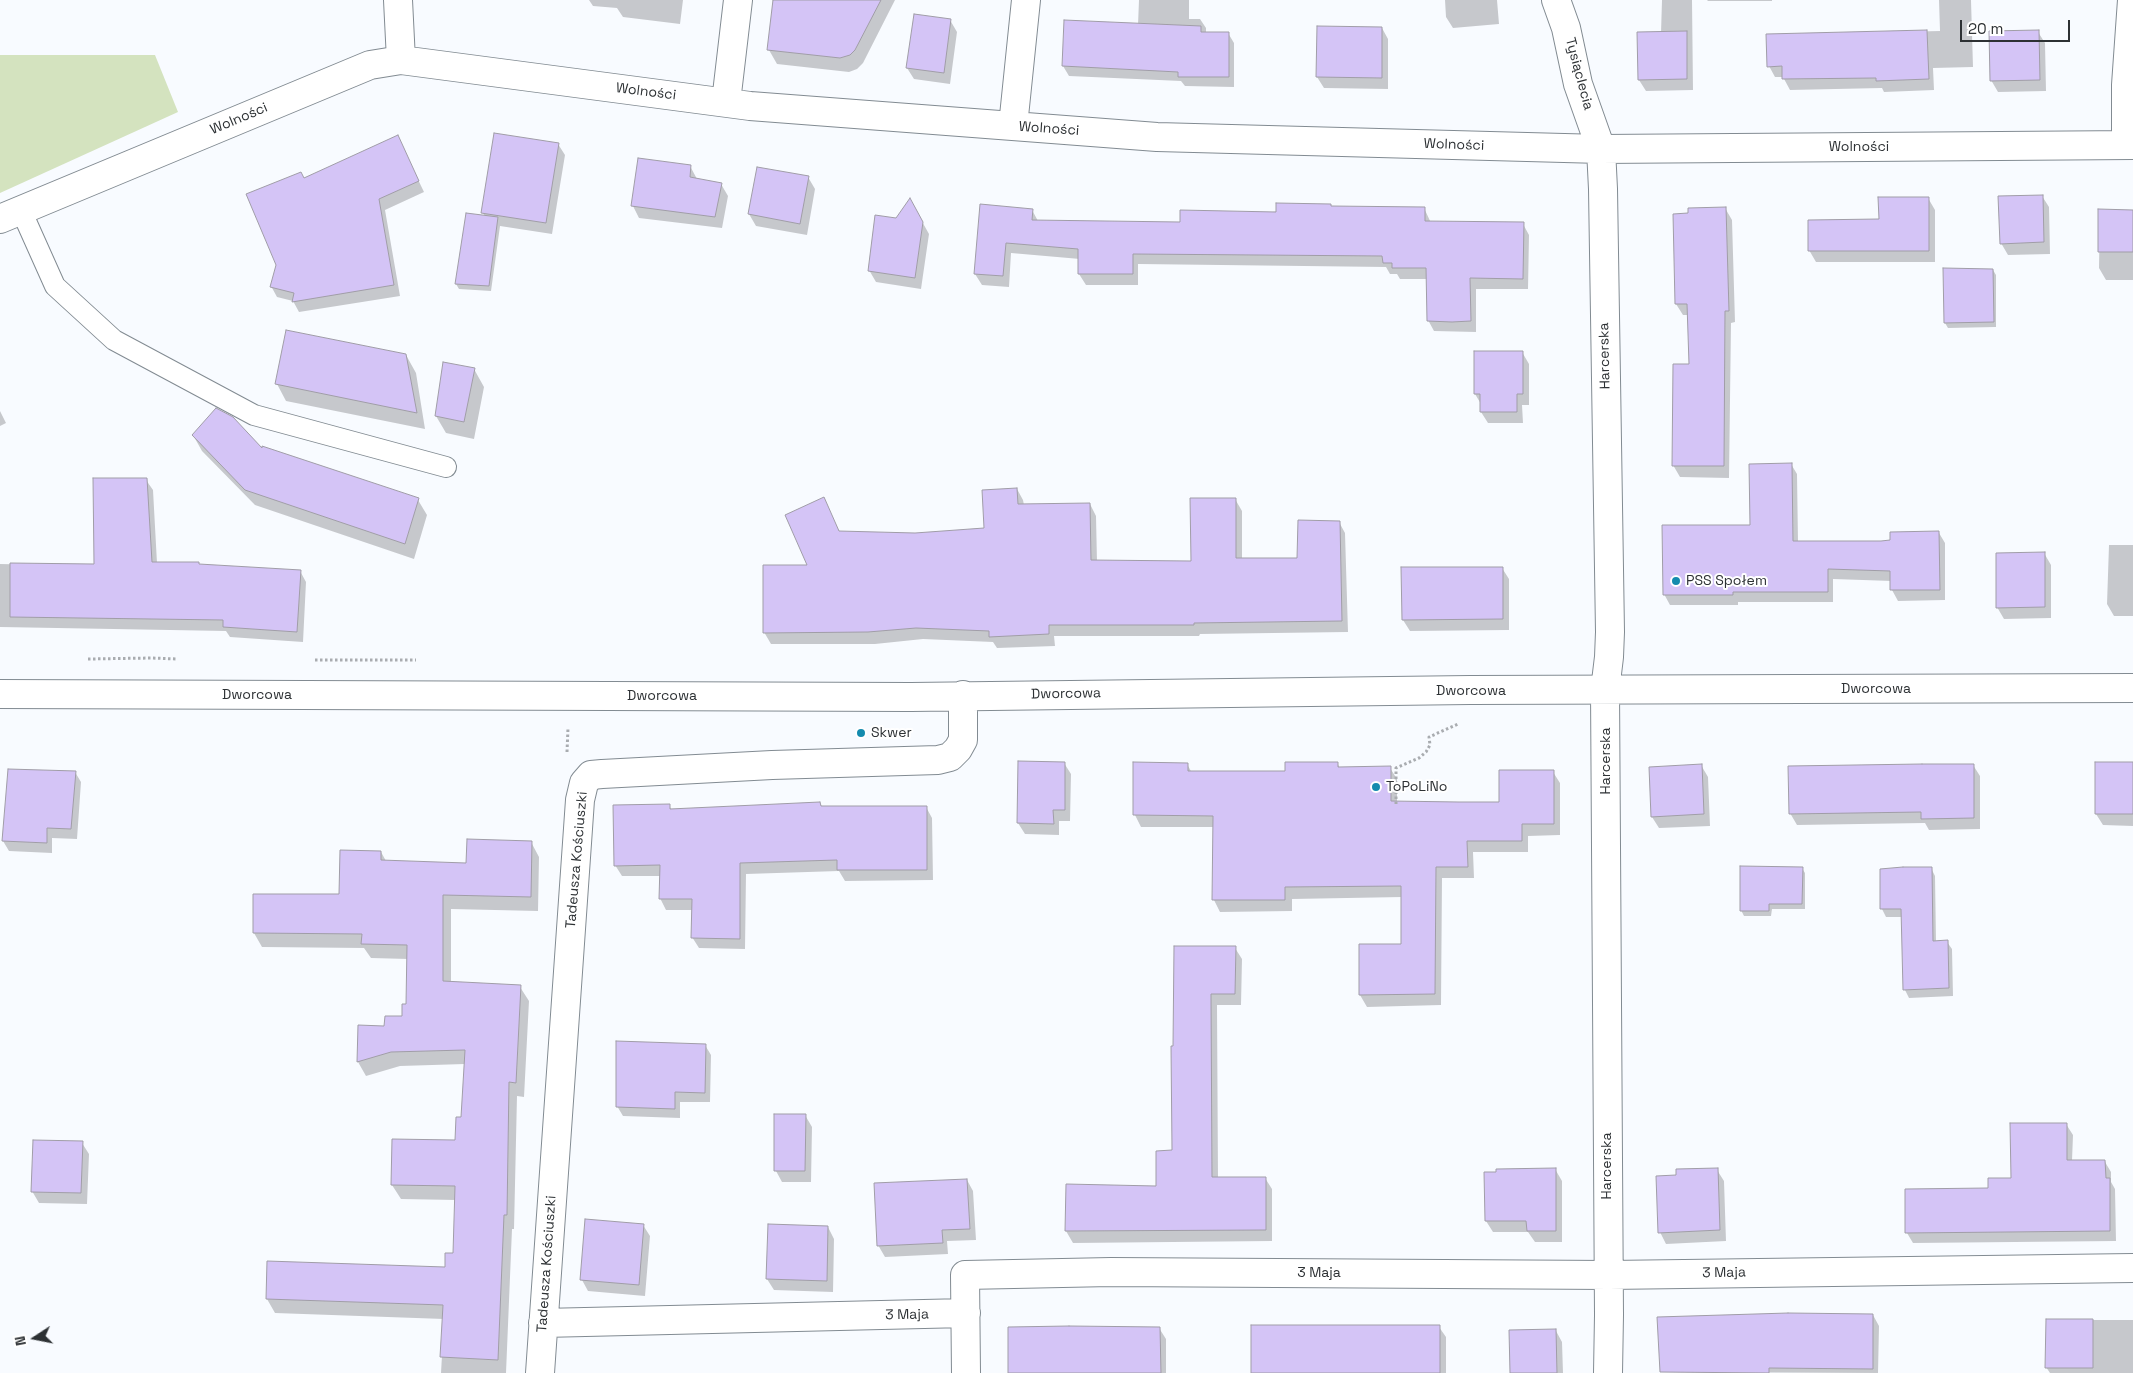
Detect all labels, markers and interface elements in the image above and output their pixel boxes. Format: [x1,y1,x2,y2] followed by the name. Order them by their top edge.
[1963,10,2073,42] scale bar
[1968,19,2003,38] text: 20 m
[1561,36,1597,112] street label: Tysiąclecia
[615,80,677,104] street label: Wolności
[208,99,270,139] street label: Wolności
[1018,119,1080,139] street label: Wolności
[1423,136,1485,154] street label: Wolności
[1829,139,1889,155] street label: Wolności
[1596,322,1614,390] street label: Harcerska
[1686,573,1767,589] place label: PSS Społem
[1670,575,1682,587] marker: PSS Społem
[1841,681,1911,697] street label: Dworcowa
[1436,683,1506,699] street label: Dworcowa
[1031,685,1101,703] street label: Dworcowa
[222,687,292,703] street label: Dworcowa
[627,688,697,704] street label: Dworcowa
[871,725,912,741] place label: Skwer
[855,727,867,739] marker: Skwer
[1598,728,1614,794] street label: Harcerska
[1386,779,1447,795] place label: ToPoLiNo
[1370,781,1382,793] marker: ToPoLiNo
[563,791,591,929] street label: Tadeusza Kościuszki
[1599,1133,1615,1199] street label: Harcerska
[534,1195,560,1333] street label: Tadeusza Kościuszki
[1702,1264,1746,1282] street label: 3 Maja
[1297,1265,1341,1281] street label: 3 Maja
[885,1306,929,1324] street label: 3 Maja
[10,1313,60,1363] north arrow
[11,1335,30,1347] text: N

